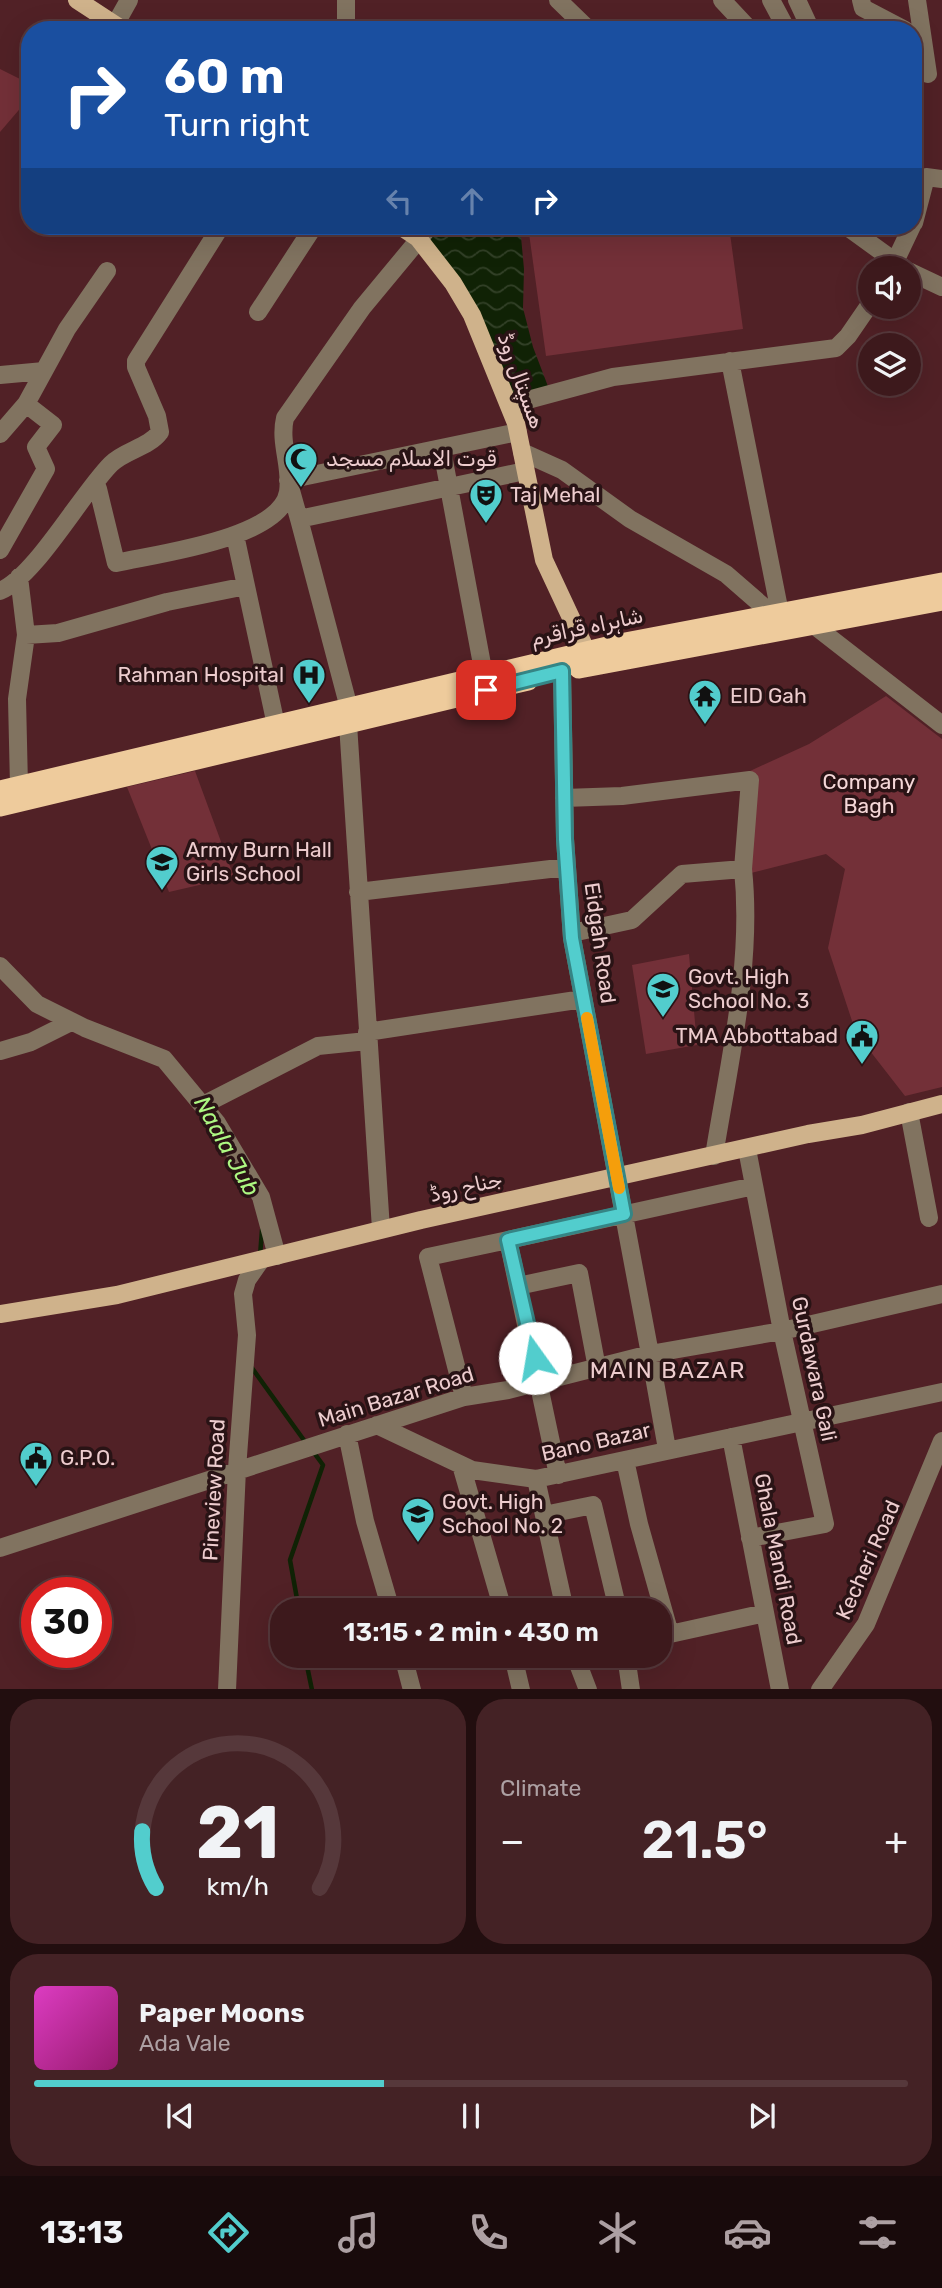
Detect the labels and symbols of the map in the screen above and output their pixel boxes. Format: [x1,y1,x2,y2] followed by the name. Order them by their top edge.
[491,330,550,433] street label: ھسپتال روڈ
[282,440,320,489] mosque icon: قوت الاسلام مسجد
[326,446,496,472] place label: قوت الاسلام مسجد
[467,476,505,525] theatre icon: Taj Mehal
[510,482,600,507] place label: Taj Mehal
[529,602,645,652] street label: شاہراہ قراقرم
[290,656,328,705] hospital icon: Rahman Hospital
[456,660,516,720] pin
[117,662,284,687] place label: Rahman Hospital
[686,677,724,726] temple icon: EID Gah
[730,683,807,708] place label: EID Gah
[823,769,916,818] park label: Company Bagh
[186,837,332,886] place label: Army Burn Hall Girls School
[143,843,181,892] school or university icon: Army Burn Hall Girls School
[580,881,621,1005] street label: Eidgah Road
[688,964,809,1013] place label: Govt. High School No. 3
[644,970,682,1019] school or university icon: Govt. High School No. 3
[843,1017,881,1066] public building icon: TMA Abbottabad
[675,1023,838,1048] place label: TMA Abbottabad
[188,1091,266,1201] water label: Naala Jub
[427,1166,505,1209] street label: جناح روڈ
[787,1294,842,1444] street label: Gurdawara Gali
[498,1321,572,1395] position arrow
[590,1356,746,1384] district label: MAIN BAZAR
[315,1361,477,1432] street label: Main Bazar Road
[539,1417,653,1466] street label: Bano Bazar
[197,1418,230,1562] street label: Pineview Road
[17,1439,55,1488] public building icon: G.P.O.
[60,1445,115,1470] place label: G.P.O.
[750,1471,807,1647] street label: Ghala Mandi Road
[442,1489,563,1538] place label: Govt. High School No. 2
[399,1495,437,1544] school or university icon: Govt. High School No. 2
[830,1496,905,1623] street label: Kecheri Road
[21,1577,112,1668] speed limit sign: 30

